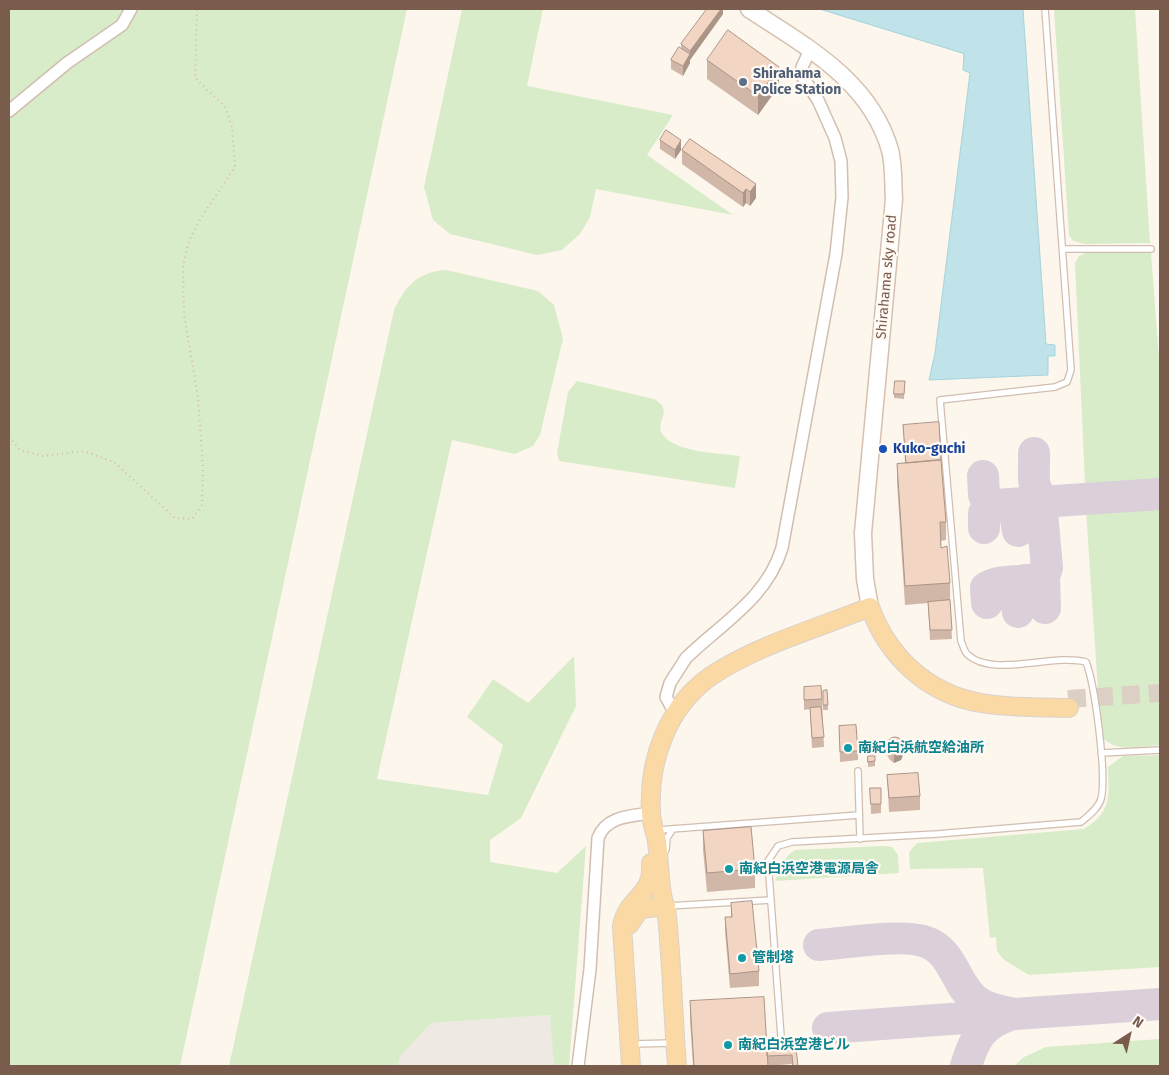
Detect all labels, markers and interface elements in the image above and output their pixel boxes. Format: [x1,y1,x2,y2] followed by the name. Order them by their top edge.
[753,66,841,98] place label: Shirahama Police Station
[737,76,749,88] marker: Shirahama Police Station
[873,214,901,340] street label: Shirahama sky road
[893,441,965,457] place label: Kuko-guchi
[877,443,889,455] marker: Kuko-guchi
[858,740,984,756] place label: 南紀白浜航空給油所
[842,742,854,754] marker: 南紀白浜航空給油所
[739,861,879,877] place label: 南紀白浜空港電源局舎
[723,863,735,875] marker: 南紀白浜空港電源局舎
[752,950,794,966] place label: 管制塔
[736,952,748,964] marker: 管制塔
[1104,1010,1154,1060] north arrow
[1129,1013,1147,1032] text: N
[738,1037,850,1053] place label: 南紀白浜空港ビル
[722,1039,734,1051] marker: 南紀白浜空港ビル

